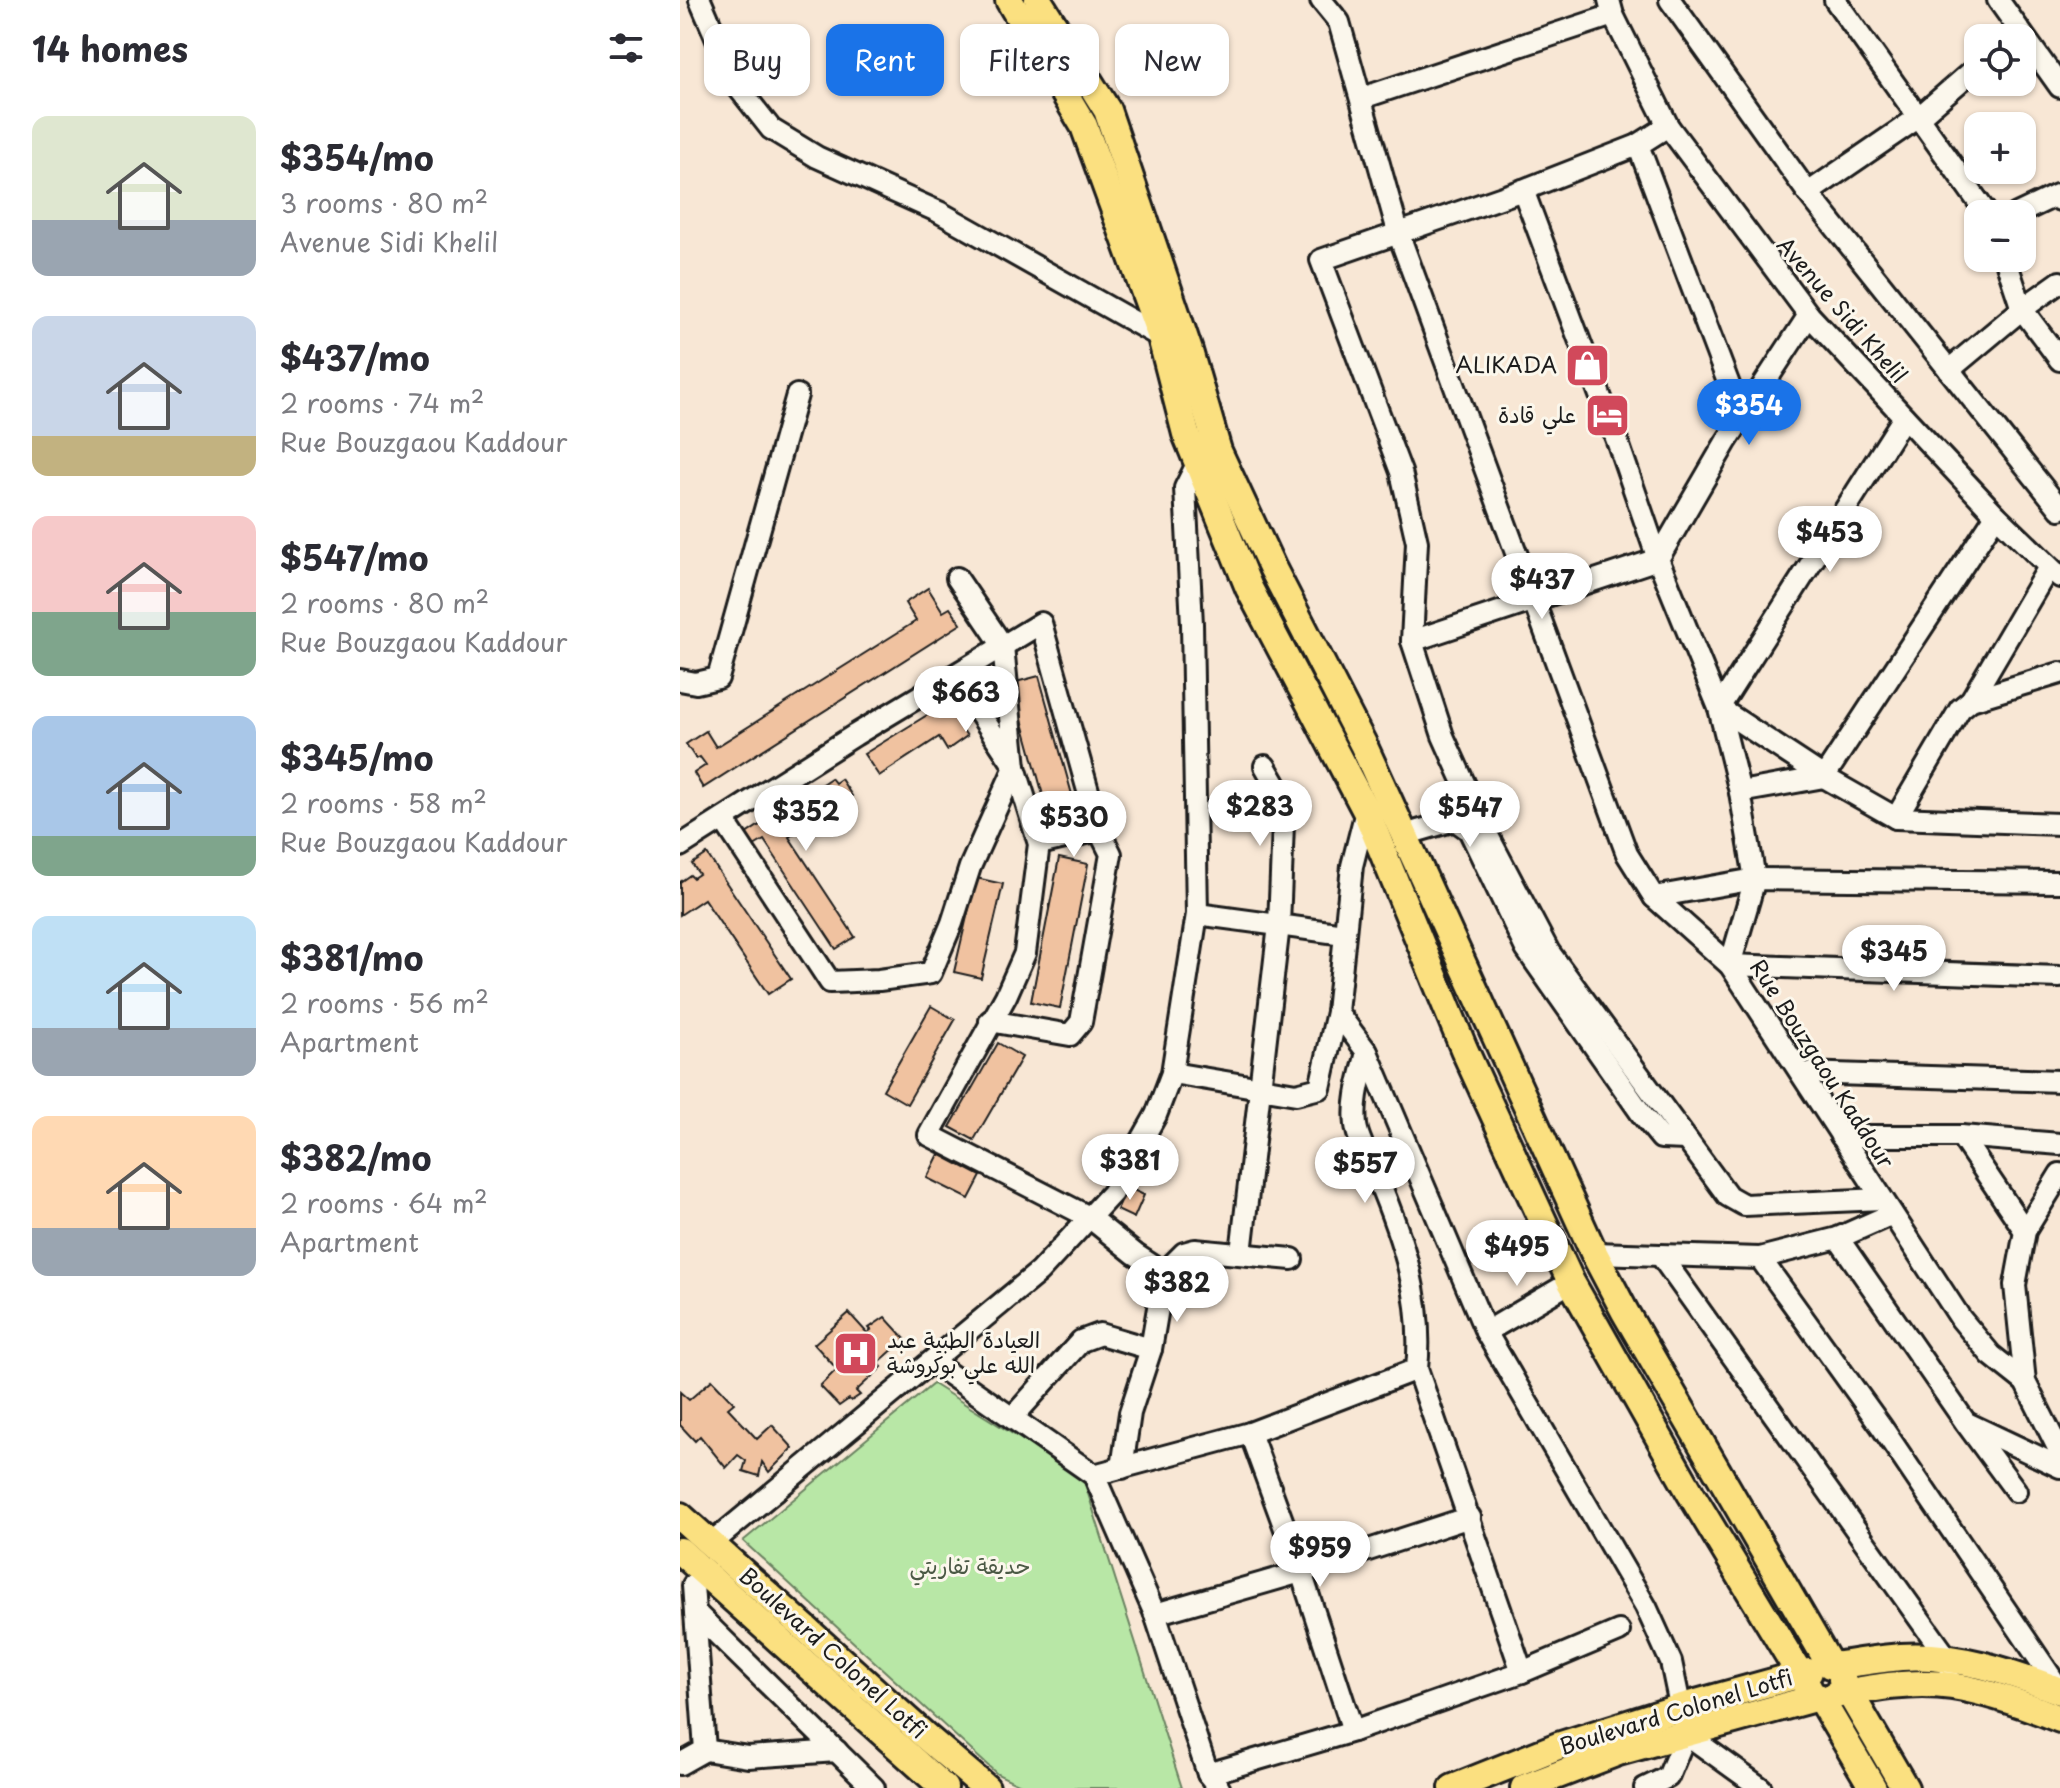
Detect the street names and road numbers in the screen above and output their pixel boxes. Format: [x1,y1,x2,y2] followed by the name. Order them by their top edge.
[1770,229,1916,389] street label: Avenue Sidi Khelil
[1743,952,1904,1175] street label: Rue Bouzgaou Kaddour
[733,1559,935,1745] street label: Boulevard Colonel Lotfi
[1555,1659,1796,1762] street label: Boulevard Colonel Lotfi

